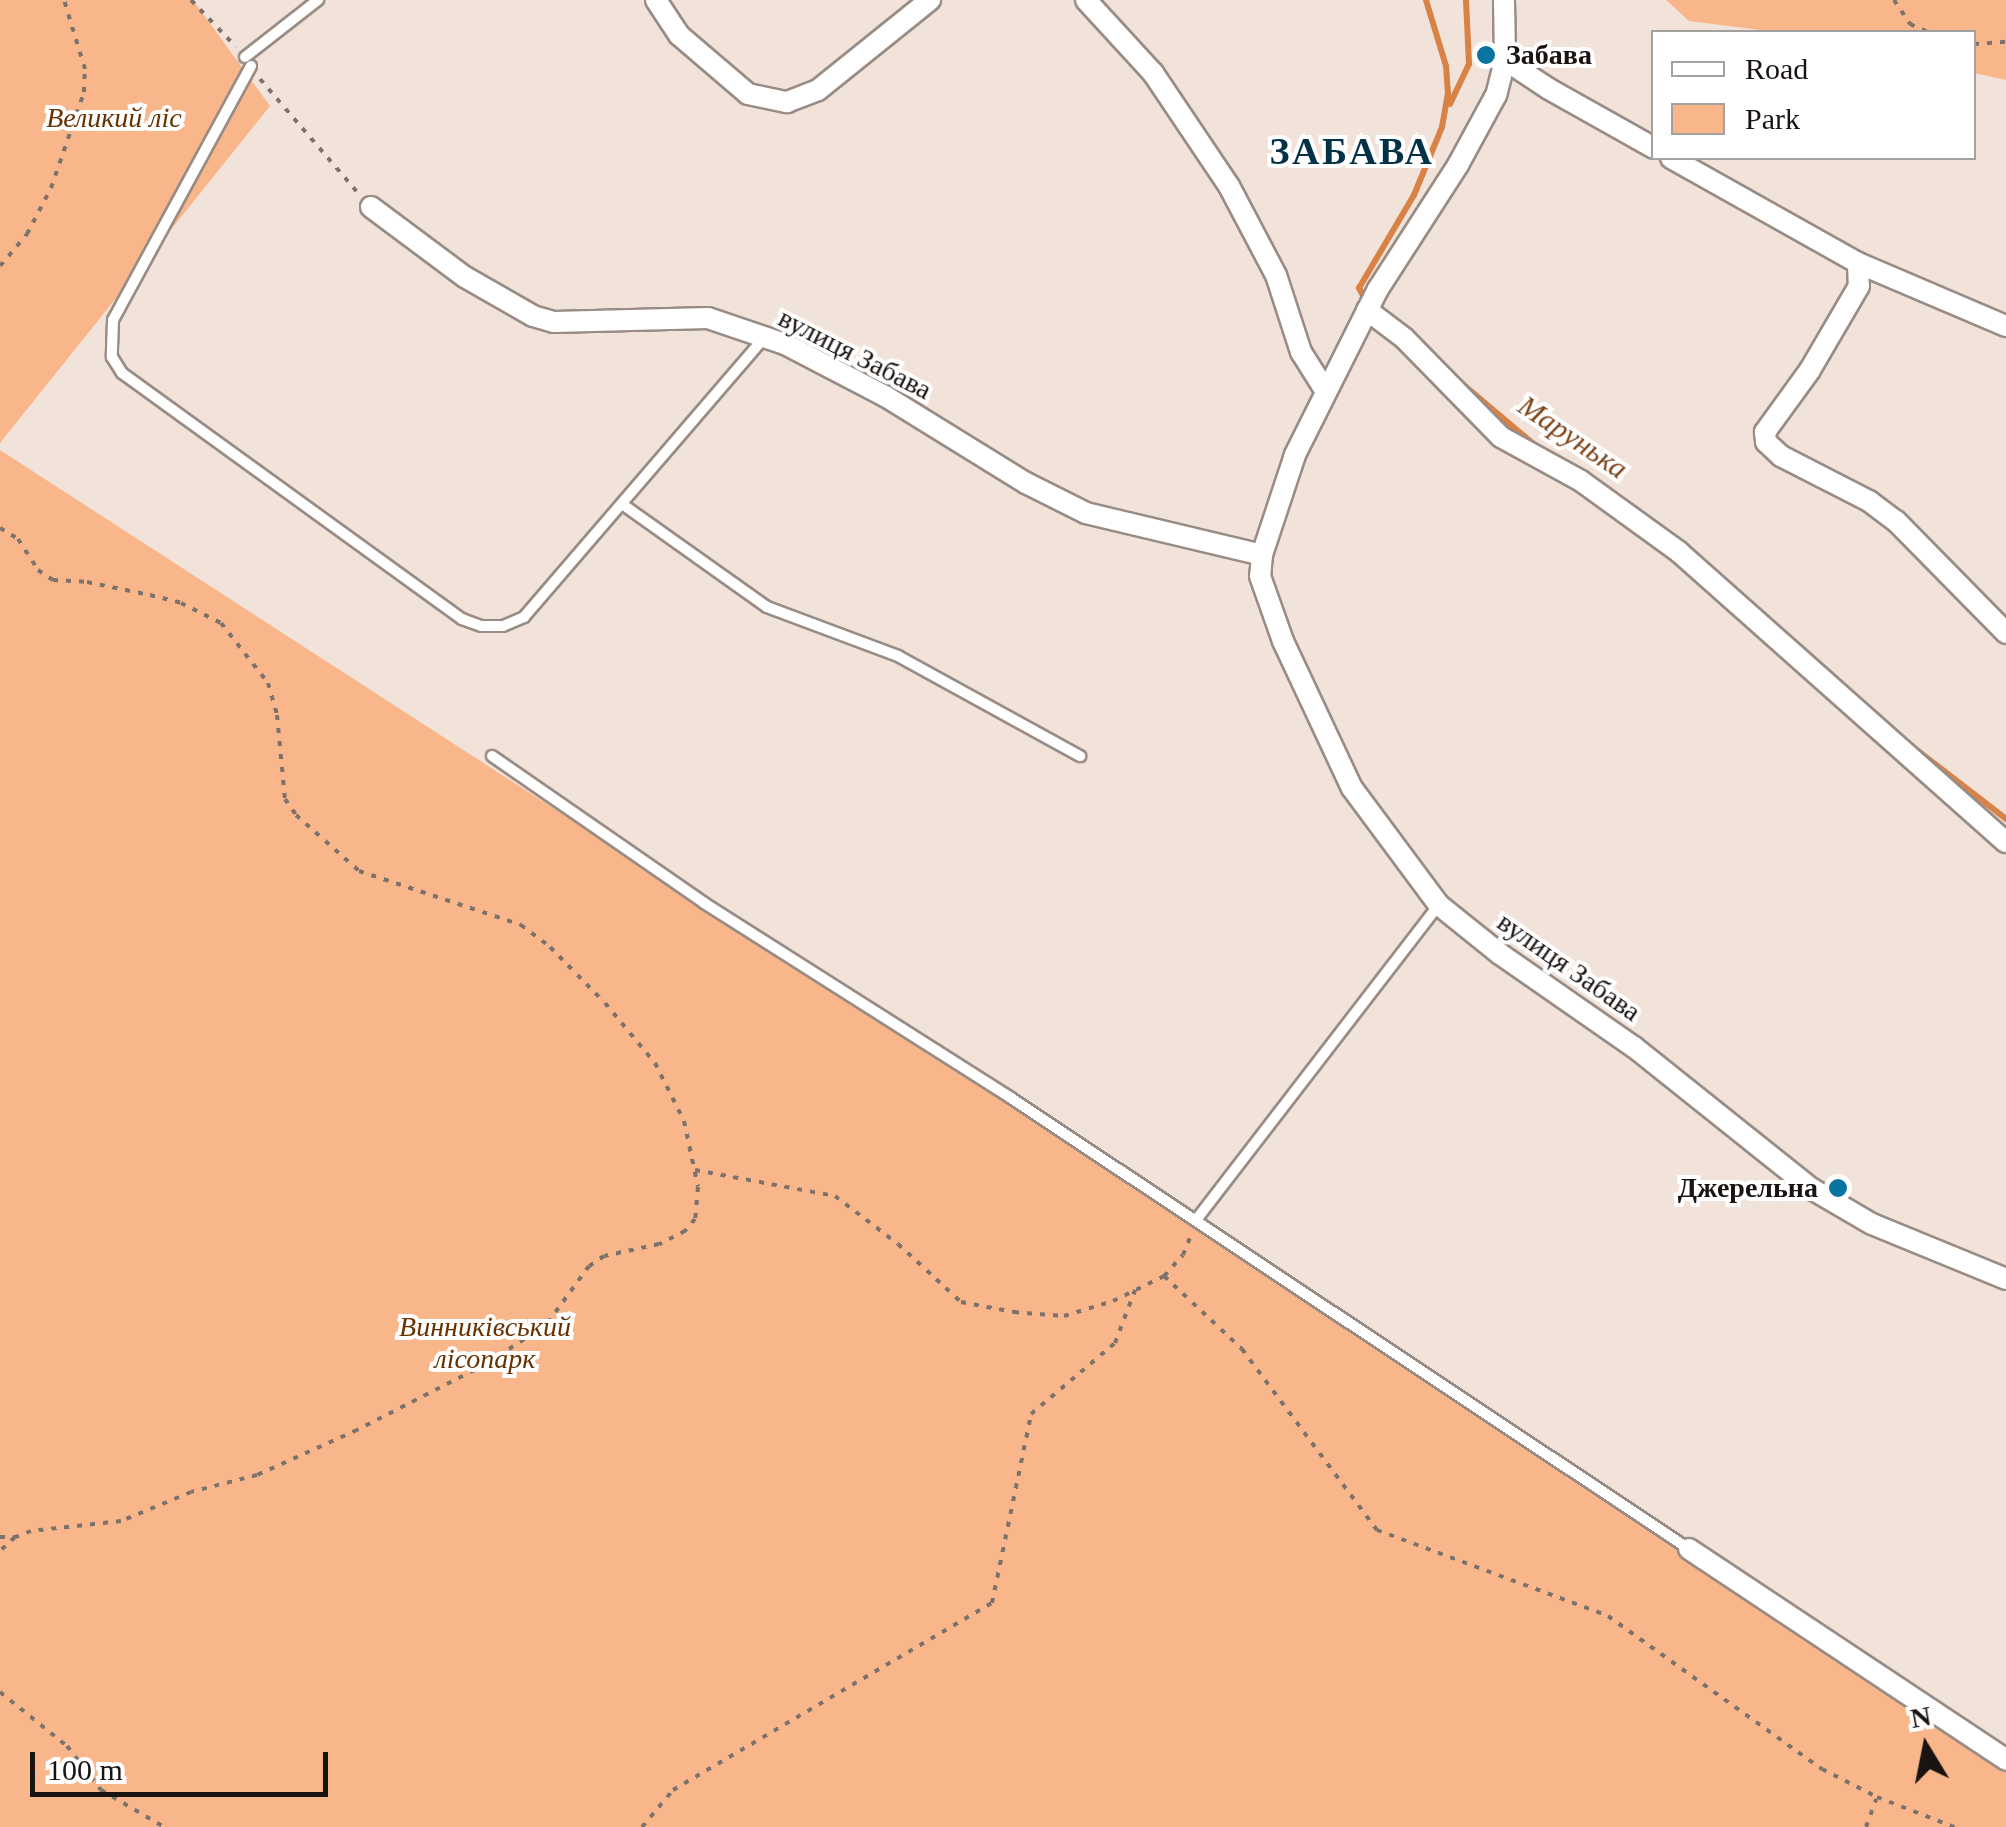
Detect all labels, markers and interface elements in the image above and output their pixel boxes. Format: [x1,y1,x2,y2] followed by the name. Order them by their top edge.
[1651,30,1976,160] legend
[1506,38,1592,72] place label: Забава
[1475,44,1497,66] marker: Забава
[1745,52,1808,85] text: Road
[46,101,182,135] park label: Великий ліс
[1745,102,1800,135] text: Park
[1270,129,1434,175] district label: ЗАБАВА
[773,301,937,407] street label: вулиця Забава
[1511,387,1635,487] water label: Марунька
[1491,905,1647,1029] street label: вулиця Забава
[1678,1171,1818,1205] place label: Джерельна
[1827,1177,1849,1199] marker: Джерельна
[399,1310,571,1376] park label: Винниківський лісопарк
[1876,1697,1976,1797] north arrow
[1908,1700,1933,1734] text: N
[35,1732,332,1794] scale bar
[47,1753,123,1786] text: 100 m

